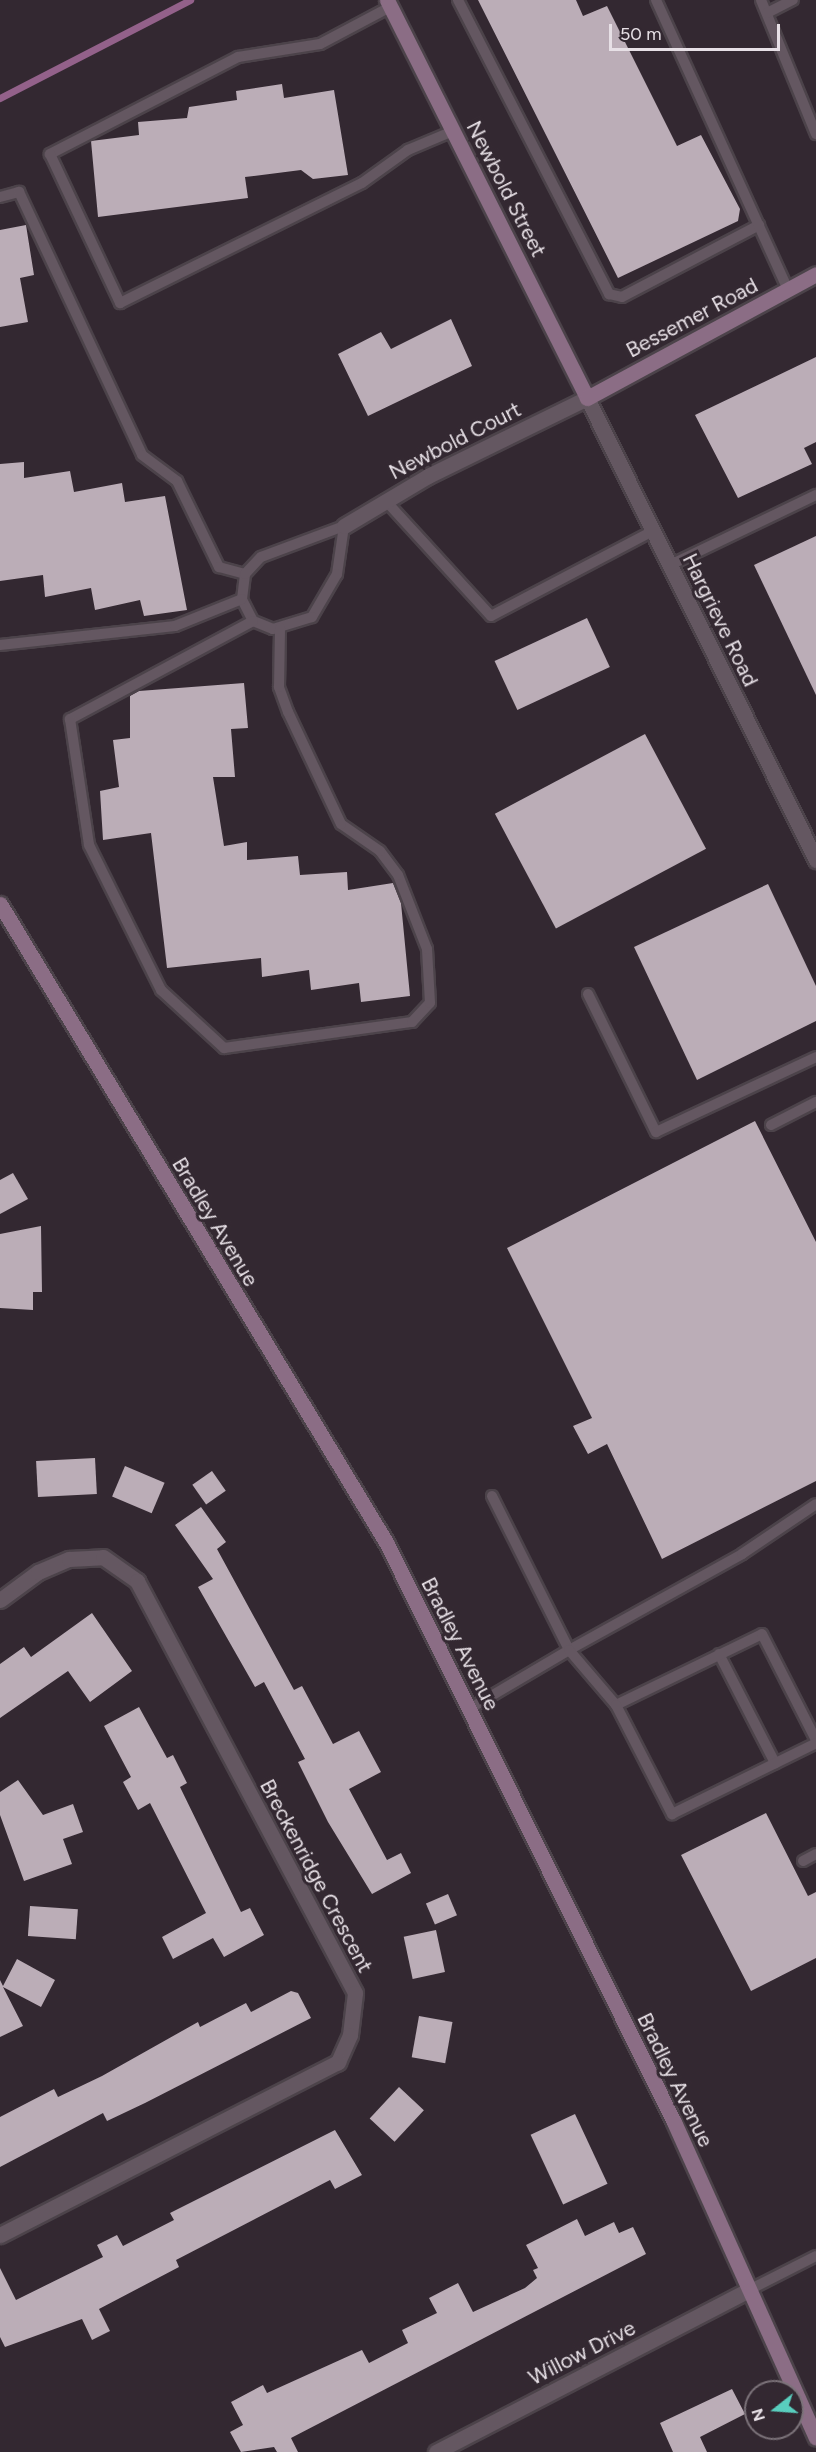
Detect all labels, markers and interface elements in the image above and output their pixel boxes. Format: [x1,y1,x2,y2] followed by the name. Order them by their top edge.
[612,12,783,50] scale bar
[620,23,662,45] text: 50 m
[461,117,551,261] street label: Newbold Street
[622,273,762,363] street label: Bessemer Road
[385,397,525,485] street label: Newbold Court
[677,549,763,691] street label: Hargrieve Road
[167,1153,263,1291] street label: Bradley Avenue
[416,1573,504,1715] street label: Bradley Avenue
[254,1775,378,1977] street label: Breckenridge Crescent
[632,2009,718,2151] street label: Bradley Avenue
[524,2315,640,2391] street label: Willow Drive
[744,2380,804,2440] north arrow
[747,2406,769,2424] text: N

